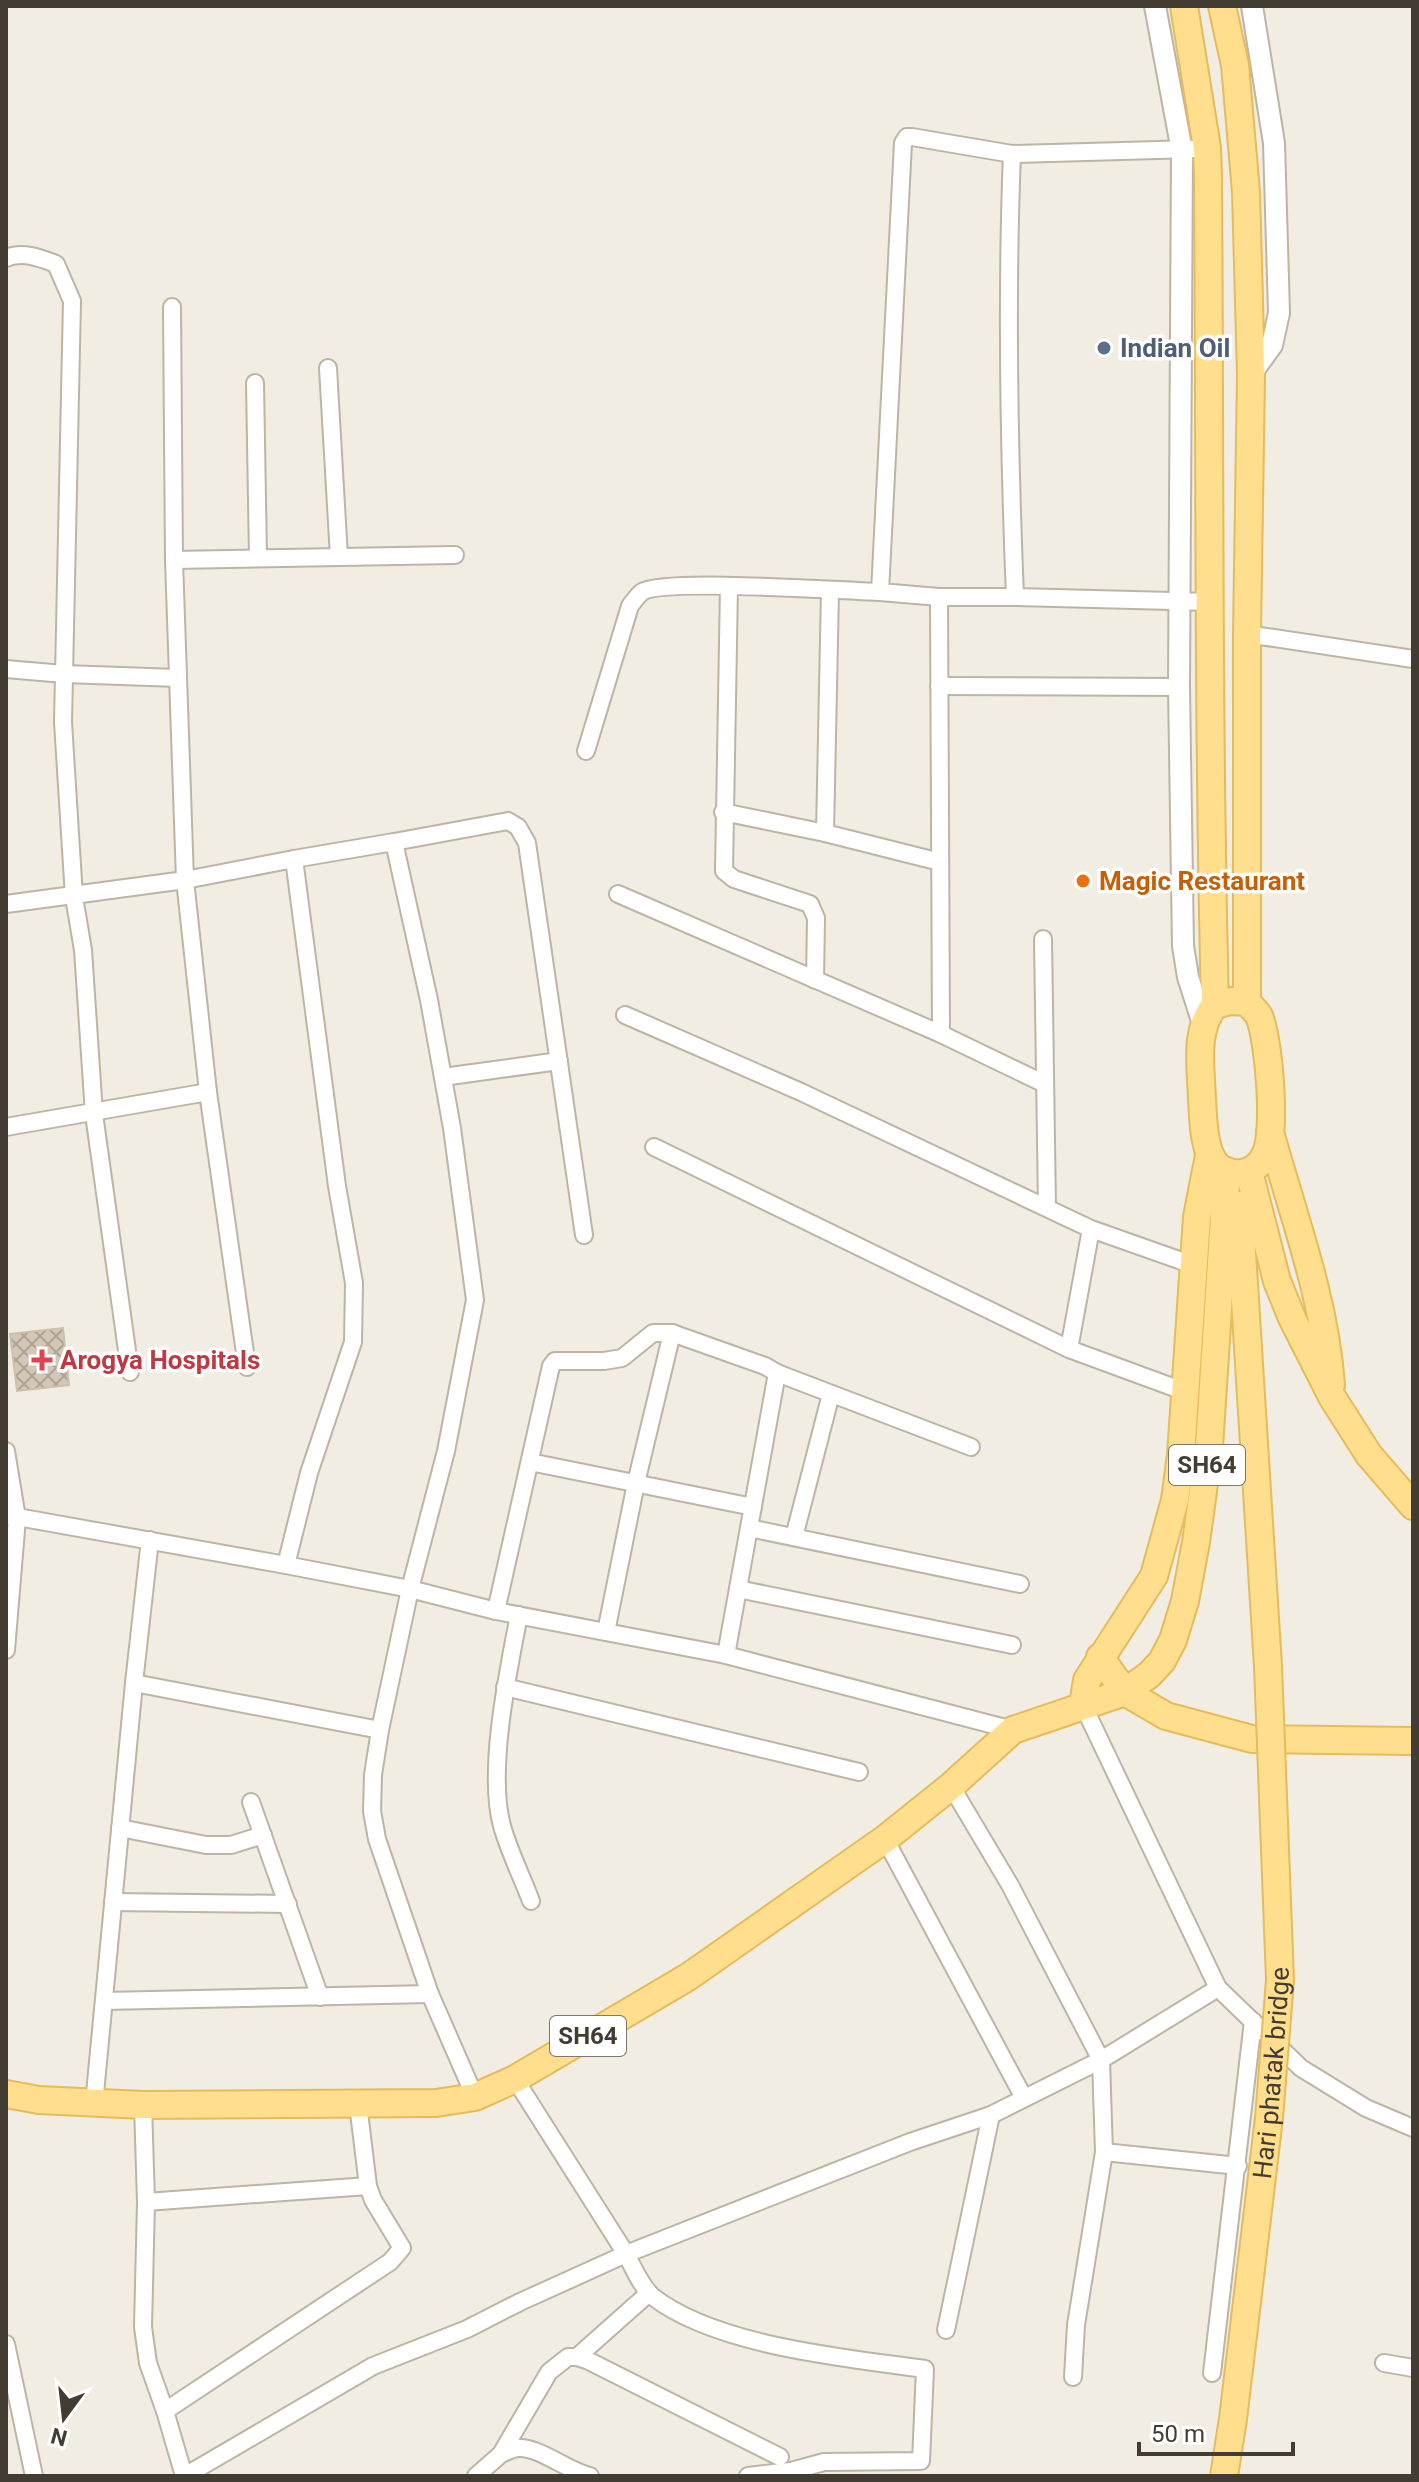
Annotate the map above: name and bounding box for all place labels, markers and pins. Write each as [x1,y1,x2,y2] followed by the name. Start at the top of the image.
[1120,333,1230,363] place label: Indian Oil
[1095,339,1113,357] marker: Indian Oil
[1099,866,1305,896] place label: Magic Restaurant
[1074,872,1092,890] marker: Magic Restaurant
[60,1345,260,1375] place label: Arogya Hospitals
[31,1349,53,1371] marker: Arogya Hospitals

